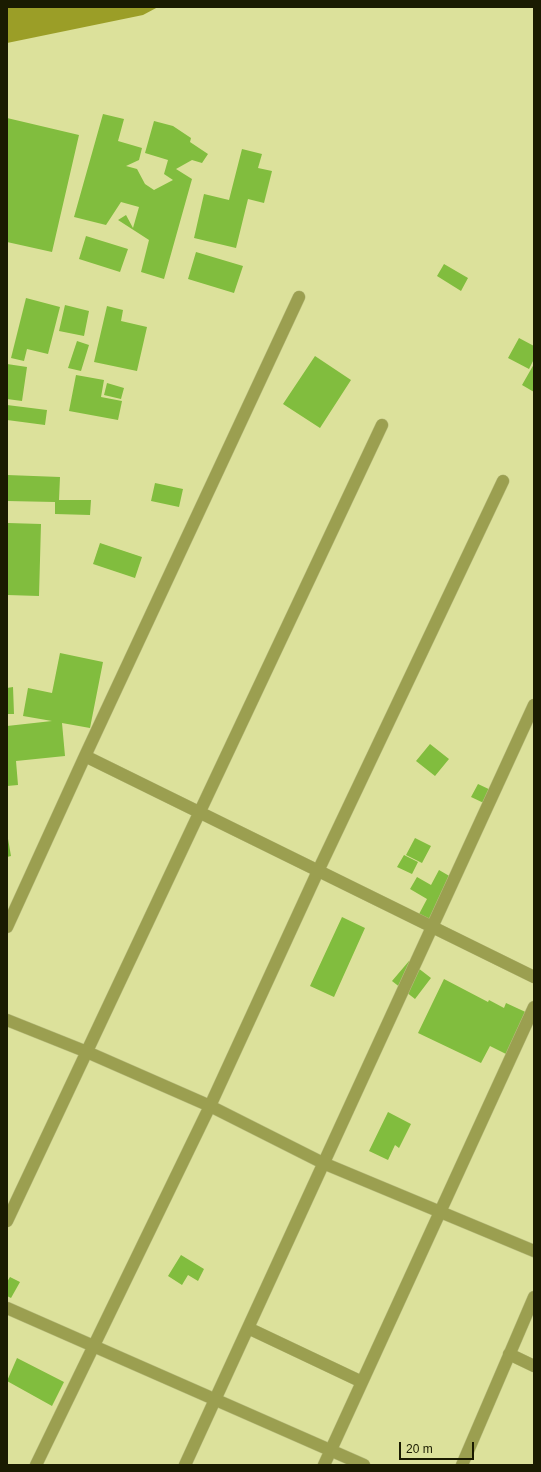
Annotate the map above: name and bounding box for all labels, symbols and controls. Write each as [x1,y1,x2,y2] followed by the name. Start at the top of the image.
[401,1434,476,1460] scale bar
[406,1442,433,1456] text: 20 m

